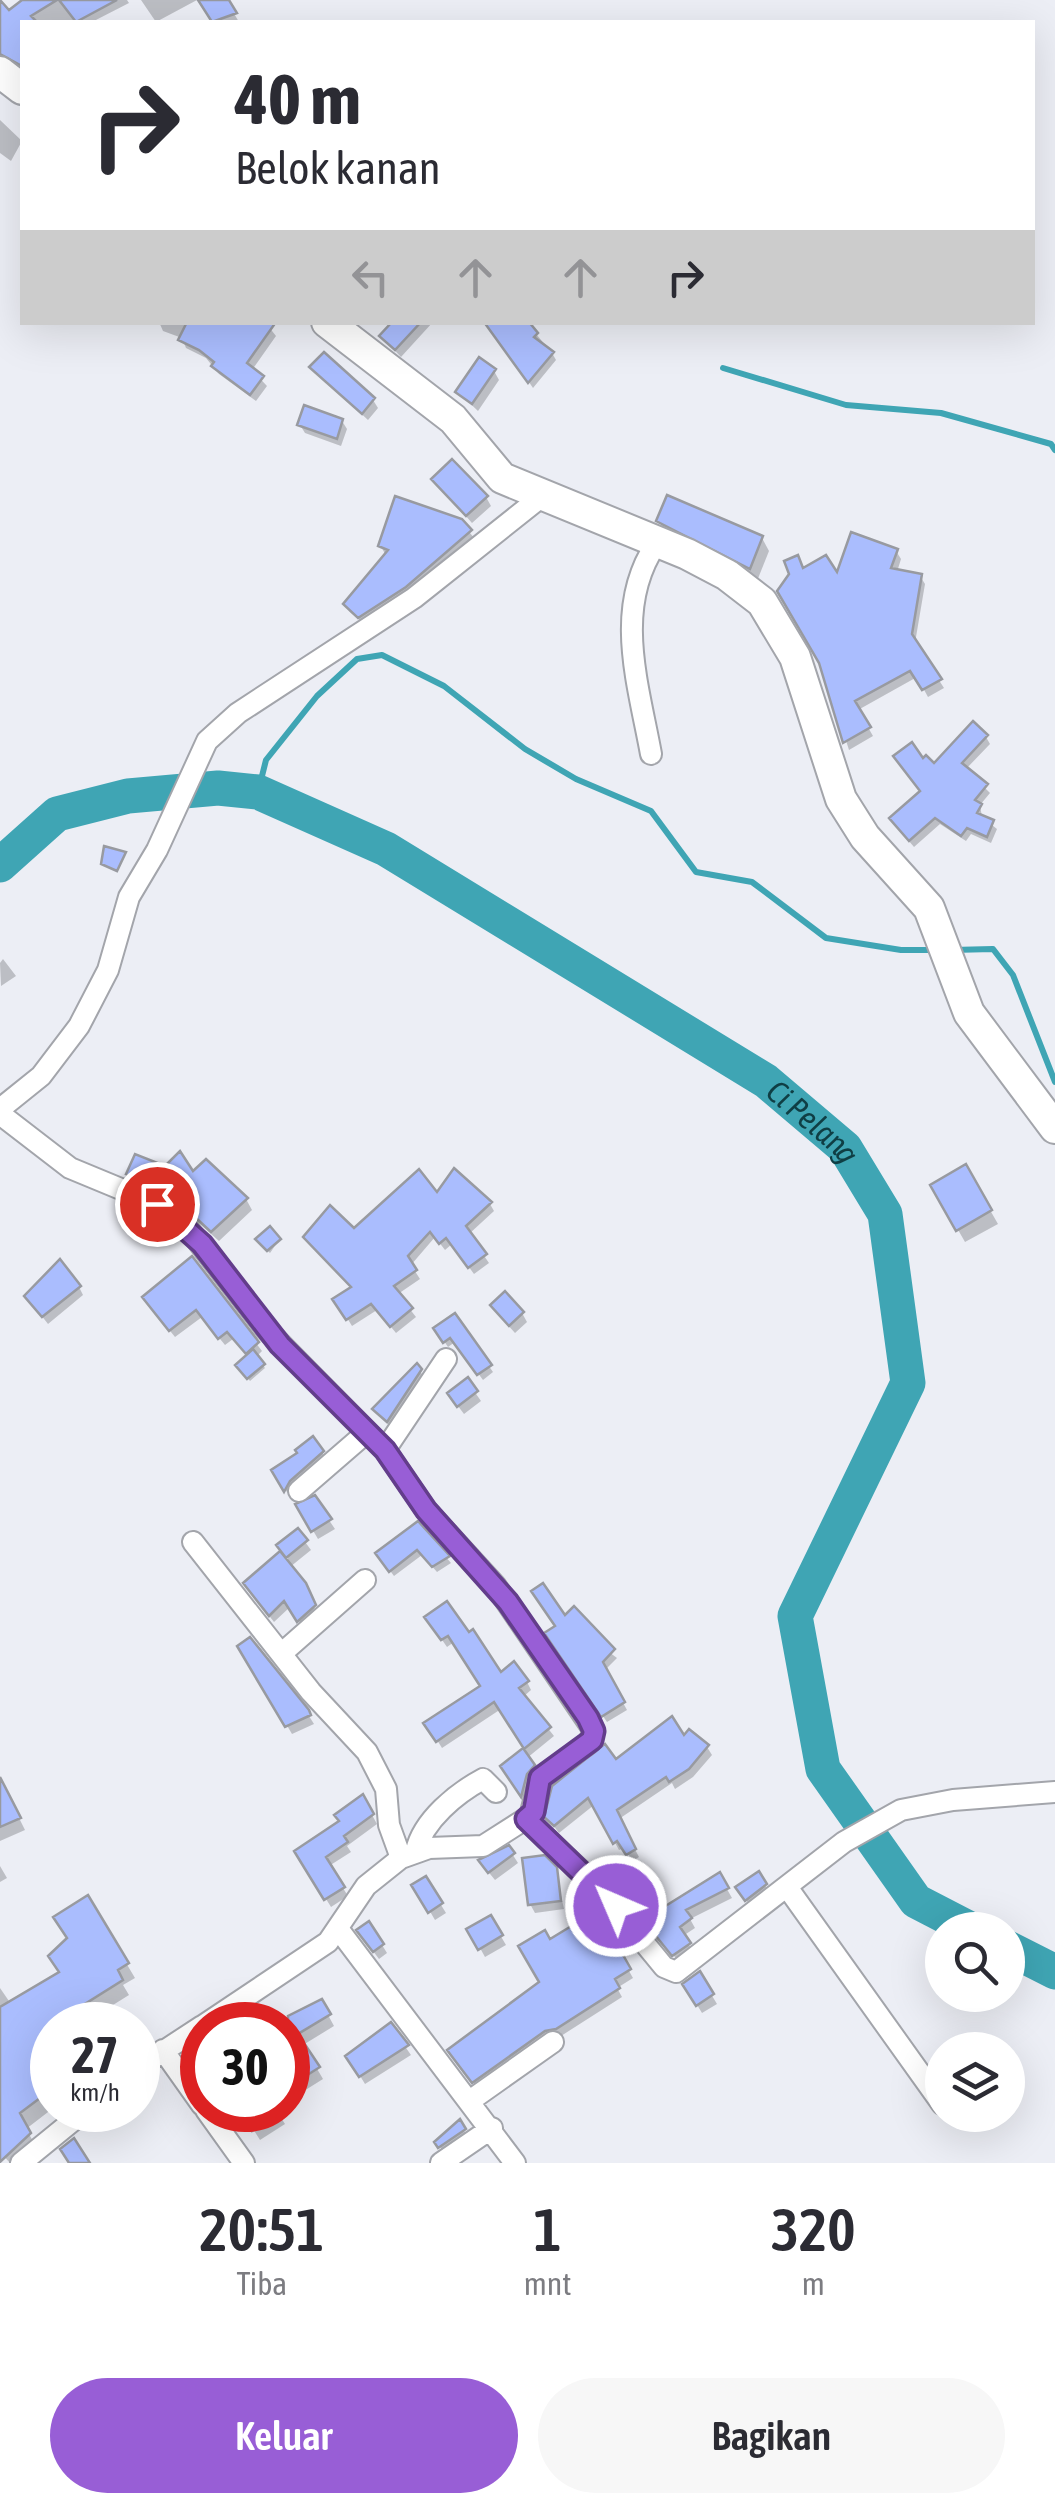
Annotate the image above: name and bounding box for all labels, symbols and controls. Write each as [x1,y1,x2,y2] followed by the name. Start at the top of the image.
[235,59,361,139] text: 40 m
[70,60,200,190] icon: right
[235,142,441,194] text: Belok kanan
[343,250,398,305] icon: left
[448,250,503,305] icon: ahead
[553,250,608,305] icon: ahead
[658,250,713,305] icon: right
[760,1072,868,1169] water label: Ci Pelang
[115,1162,200,1247] pin
[130,1177,185,1232] icon: arrive
[564,1854,668,1958] position arrow
[925,1912,1025,2132] map controls
[925,1912,1025,2012] button: search
[180,2002,310,2132] speed limit sign: 30
[71,2026,118,2084] text: 27
[925,2032,1025,2132] button: layers
[70,2078,120,2106] text: km/h
[199,2195,324,2264] text: 20:51
[533,2195,562,2264] text: 1
[771,2195,855,2264] text: 320
[236,2265,287,2302] text: Tiba
[524,2265,571,2302] text: mnt
[802,2265,825,2302] text: m
[50,2378,518,2493] button: Keluar
[538,2378,1005,2493] button: Bagikan

